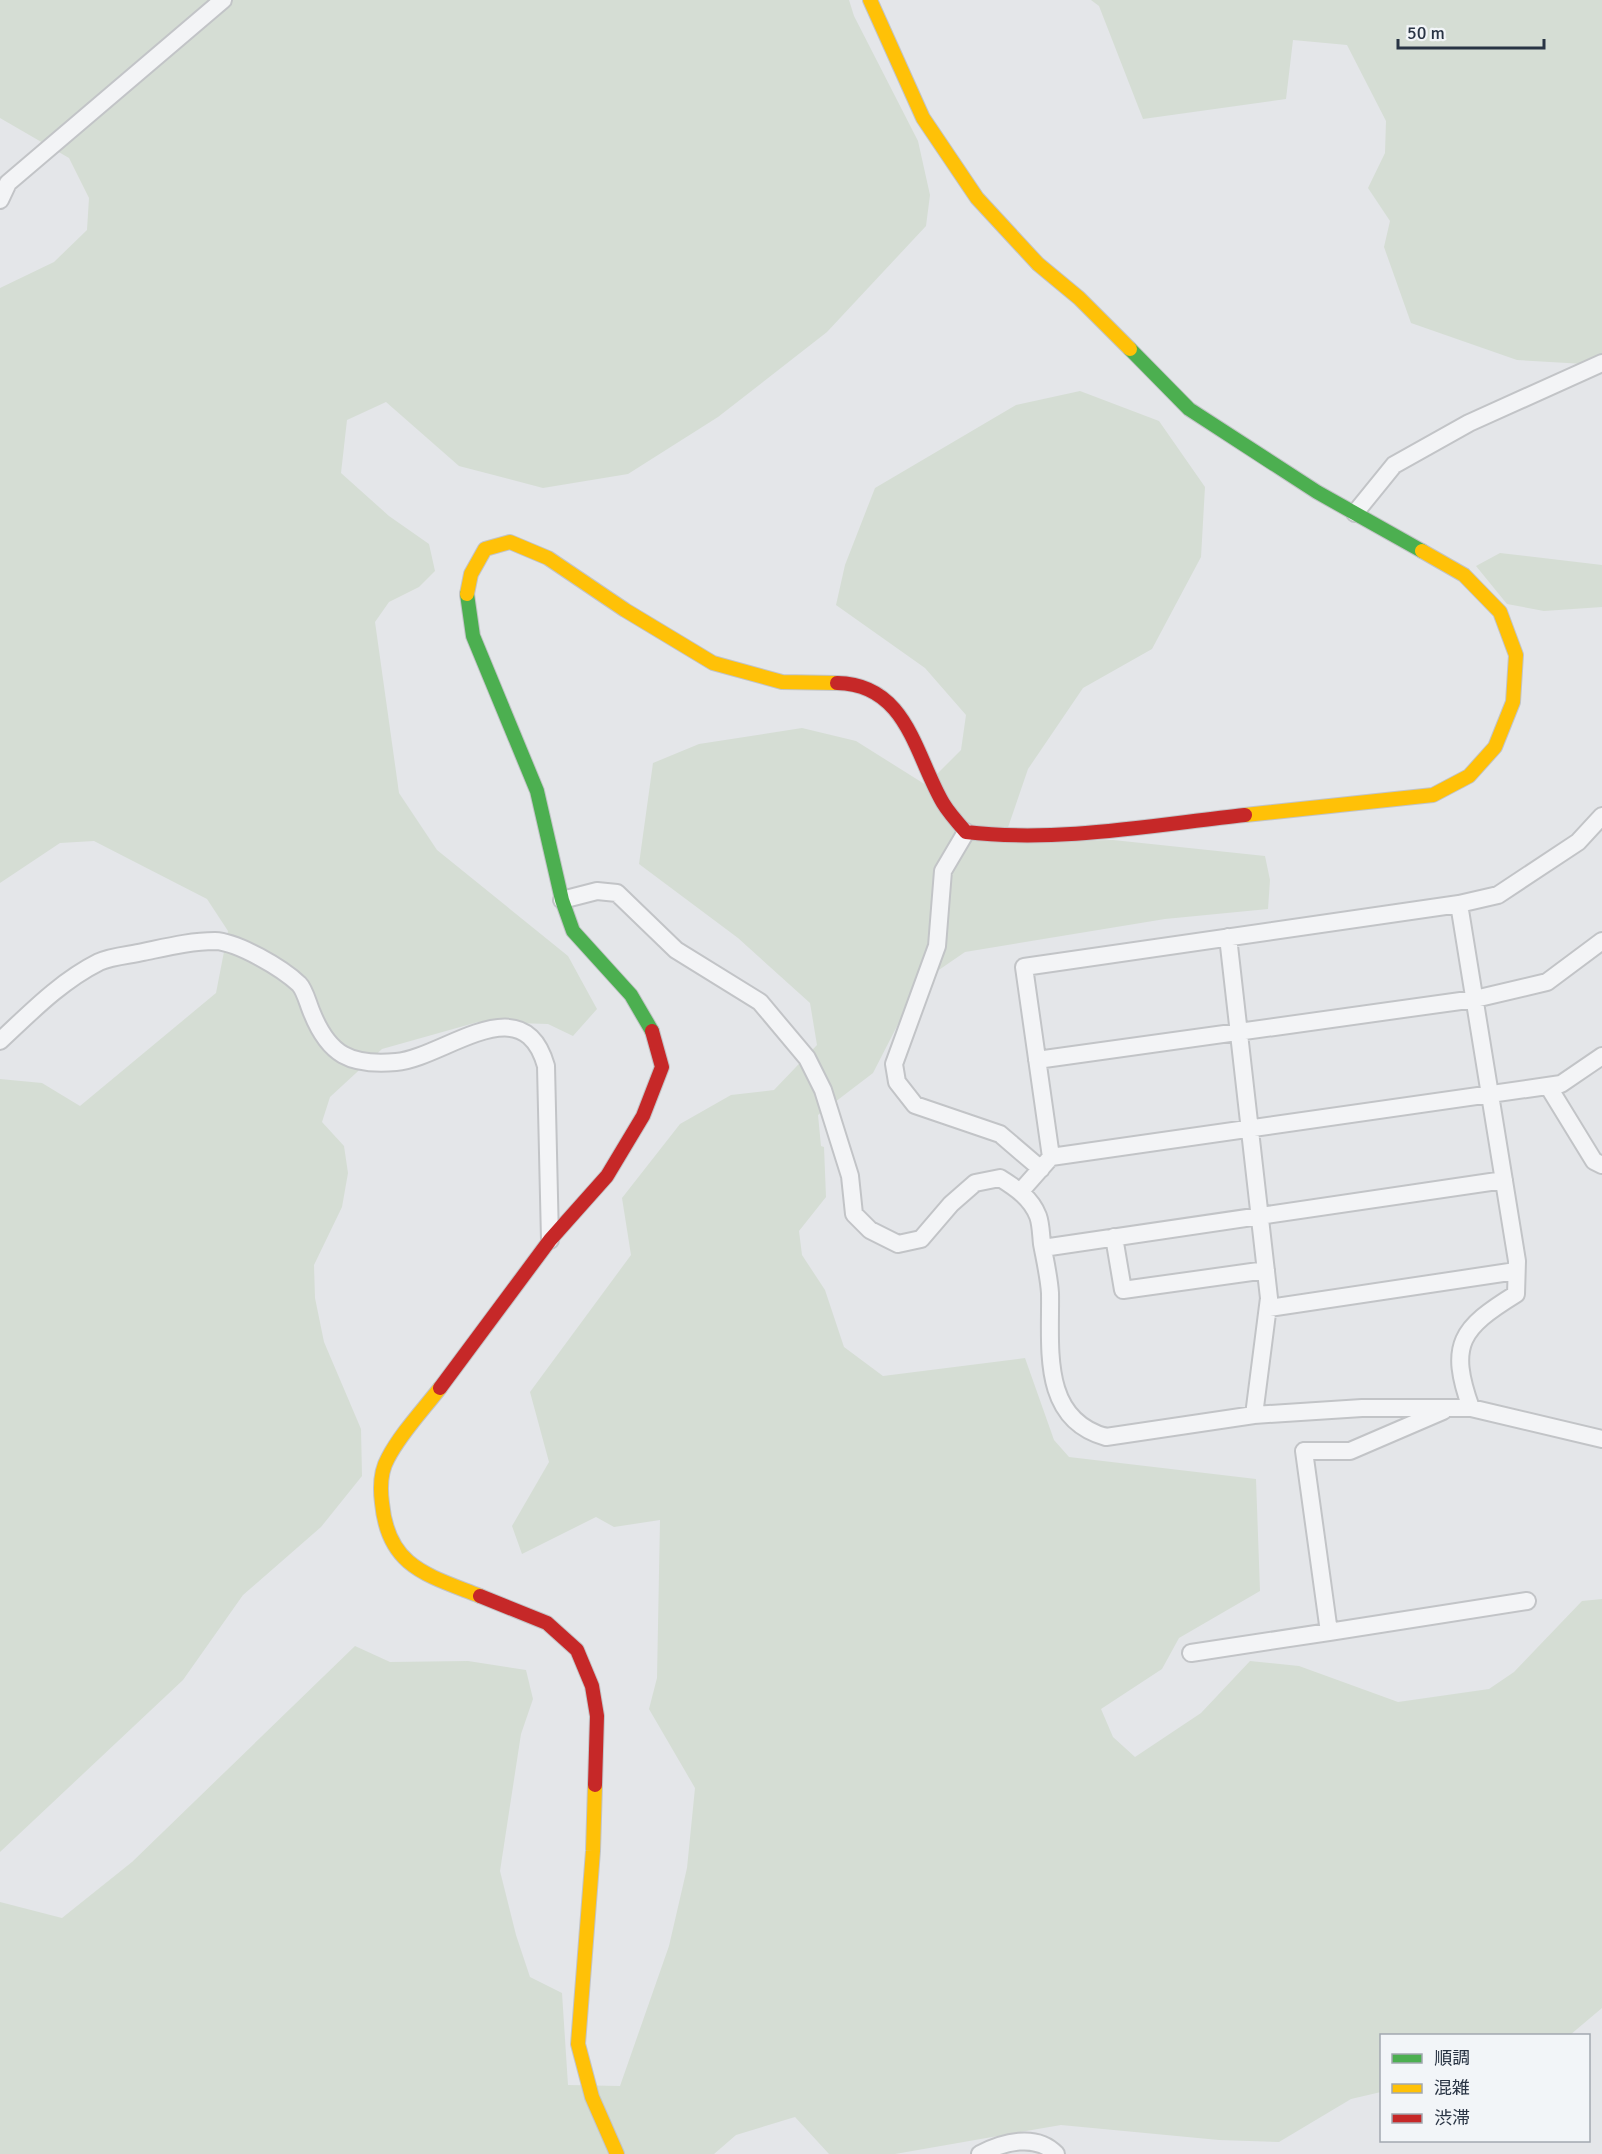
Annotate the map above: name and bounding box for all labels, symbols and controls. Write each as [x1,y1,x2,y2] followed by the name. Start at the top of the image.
[1398,12,1544,50] scale bar
[1407,22,1445,44] text: 50 m
[1380,2034,1590,2142] legend
[1434,2047,1470,2069] text: 順調
[1434,2077,1470,2099] text: 混雑
[1434,2107,1470,2129] text: 渋滞

